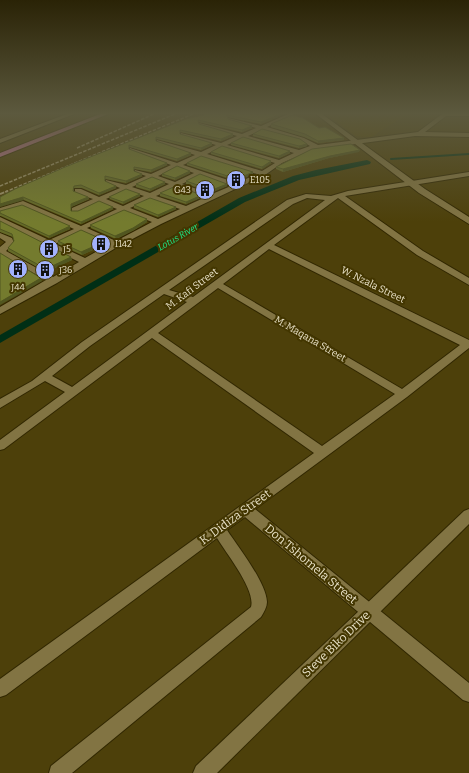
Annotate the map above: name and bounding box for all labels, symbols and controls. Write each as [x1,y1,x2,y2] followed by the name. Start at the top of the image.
[225,169,247,191] building icon: E105
[250,175,270,185] place label: E105
[194,179,216,201] building icon: G43
[174,185,191,195] place label: G43
[156,221,200,253] water label: Lotus River
[90,233,112,255] building icon: I142
[38,238,60,260] building icon: J5
[115,239,132,249] place label: I142
[62,244,71,254] place label: J5
[7,258,29,280] building icon: J44
[34,259,56,281] building icon: J36
[339,264,407,306] street label: W. Nzala Street
[58,265,72,275] place label: J36
[164,265,221,312] street label: M. Kafi Street
[10,282,26,292] place label: J44
[272,314,348,365] street label: M. Maqana Street
[197,486,274,548] street label: K. Didiza Street
[262,521,361,607] street label: Don Tshomela Street
[299,608,373,680] street label: Steve Biko Drive

